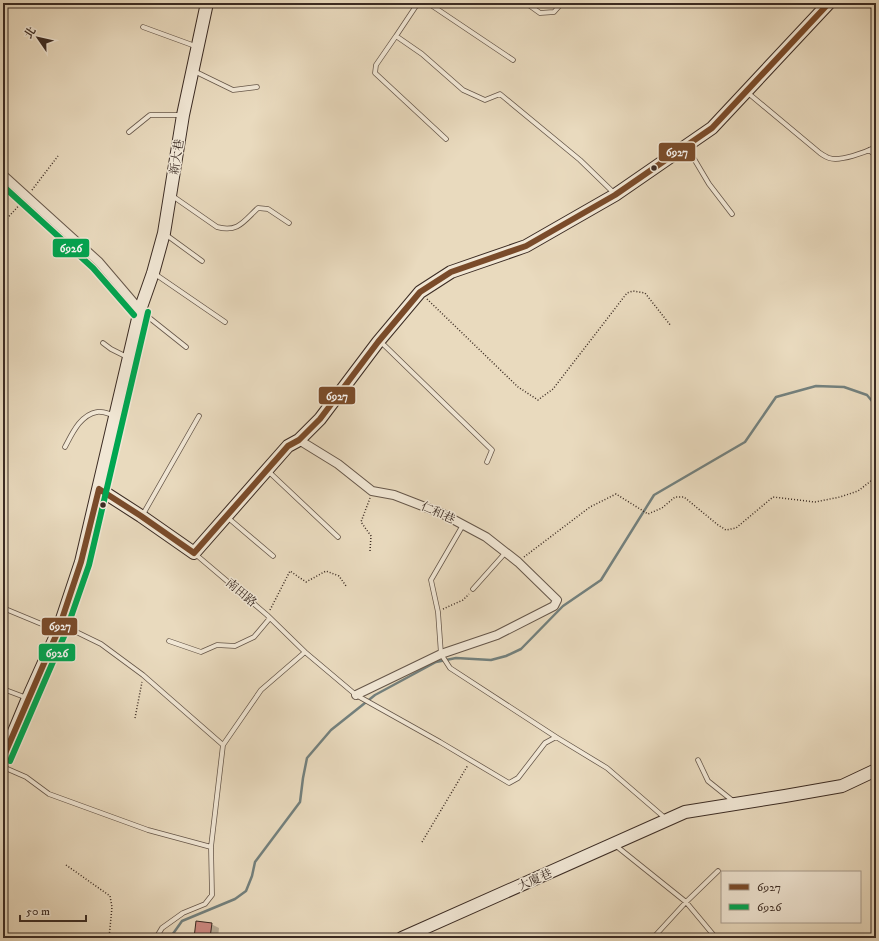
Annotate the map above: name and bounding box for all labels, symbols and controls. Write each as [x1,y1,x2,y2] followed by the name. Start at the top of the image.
[18,18,58,58] north arrow
[22,24,39,41] text: 北
[167,138,187,176] street label: 新大巷
[658,142,696,162] line badge: 6927
[666,146,688,160] text: 6927
[649,163,659,173] unlabelled marker
[52,238,90,258] line badge: 6926
[60,242,83,256] text: 6926
[318,386,356,405] line badge: 6927
[326,390,348,404] text: 6927
[418,499,458,527] street label: 仁和巷
[98,500,108,510] unlabelled marker
[222,576,260,610] street label: 南田路
[41,617,78,636] line badge: 6927
[49,620,71,634] text: 6927
[38,643,76,662] line badge: 6926
[46,647,69,661] text: 6926
[515,866,555,894] street label: 大廈巷
[721,871,861,923] legend
[757,880,781,895] text: 6927
[20,897,86,923] scale bar
[757,900,782,915] text: 6926
[26,904,50,919] text: 50 m

